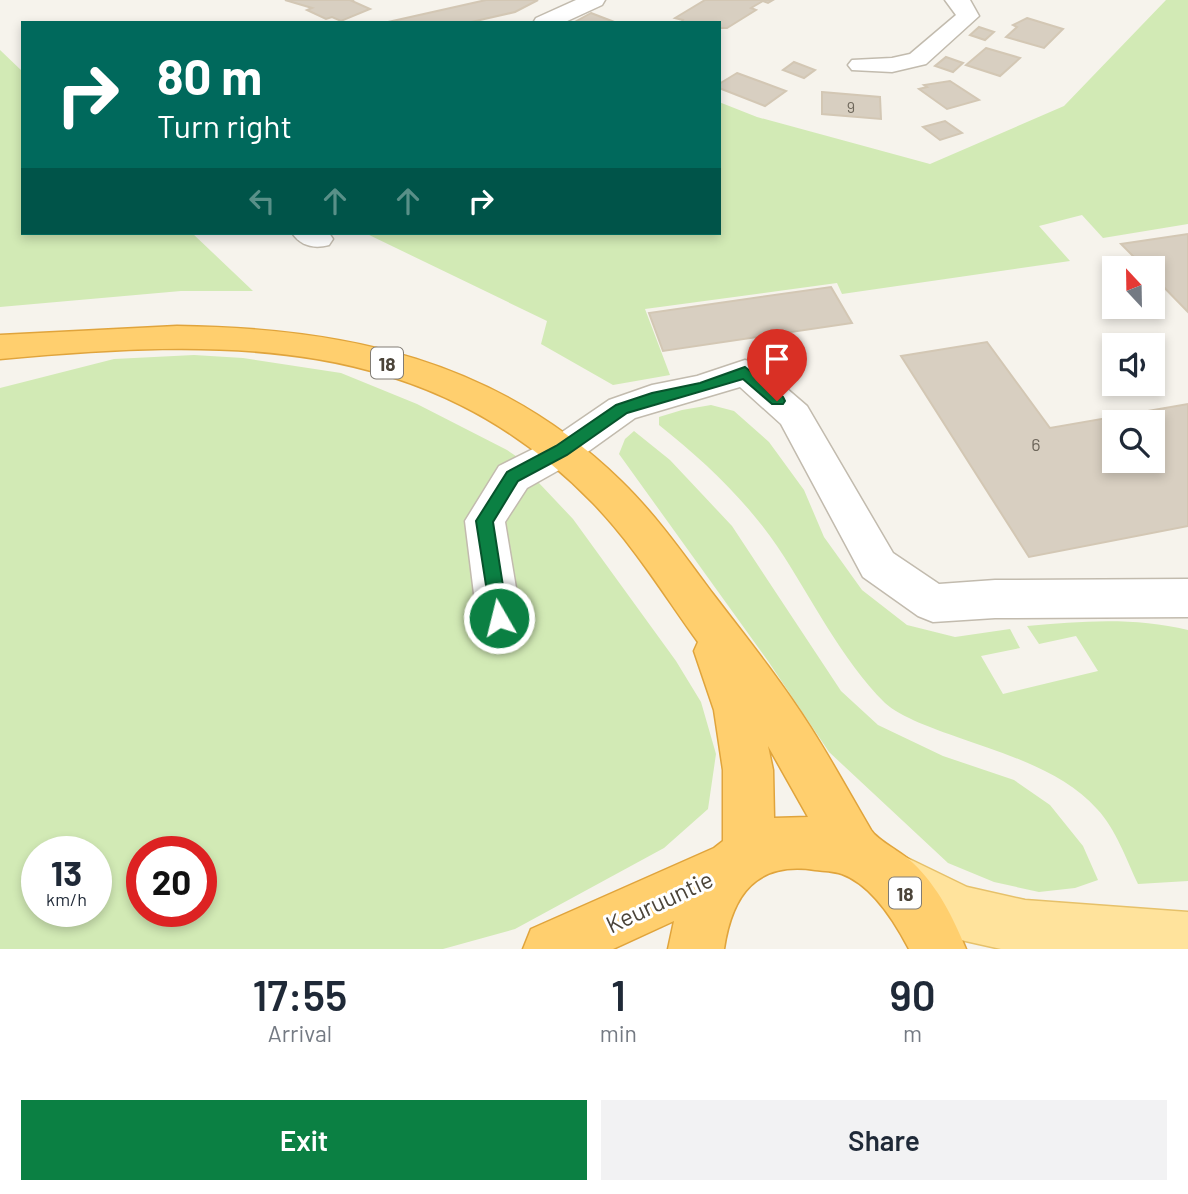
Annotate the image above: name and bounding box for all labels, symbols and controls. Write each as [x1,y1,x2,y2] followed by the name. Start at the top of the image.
[157,46,262,105] text: 80 m
[42,49,133,140] icon: right
[847,97,855,116] house number: 9
[157,106,292,144] text: Turn right
[243,182,281,220] icon: left
[316,182,354,220] icon: ahead
[389,182,427,220] icon: ahead
[462,182,500,220] icon: right
[1102,256,1166,318] north arrow
[1102,256,1165,473] map controls
[747,329,807,401] pin
[1102,333,1165,396] button: sound
[758,340,796,378] icon: arrive
[371,348,403,378] road number: 18
[1102,410,1165,473] button: search
[1031,433,1041,455] house number: 6
[462,581,536,655] position arrow
[126,836,217,927] speed limit sign: 20
[51,851,82,893] text: 13
[601,864,717,938] street label: Keuruuntie
[889,878,921,908] road number: 18
[46,888,87,910] text: km/h
[252,969,347,1019] text: 17:55
[611,969,626,1019] text: 1
[890,969,936,1019] text: 90
[268,1019,332,1047] text: Arrival
[600,1019,637,1047] text: min
[903,1019,922,1047] text: m
[21,1100,587,1180] button: Exit
[601,1100,1167,1180] button: Share

